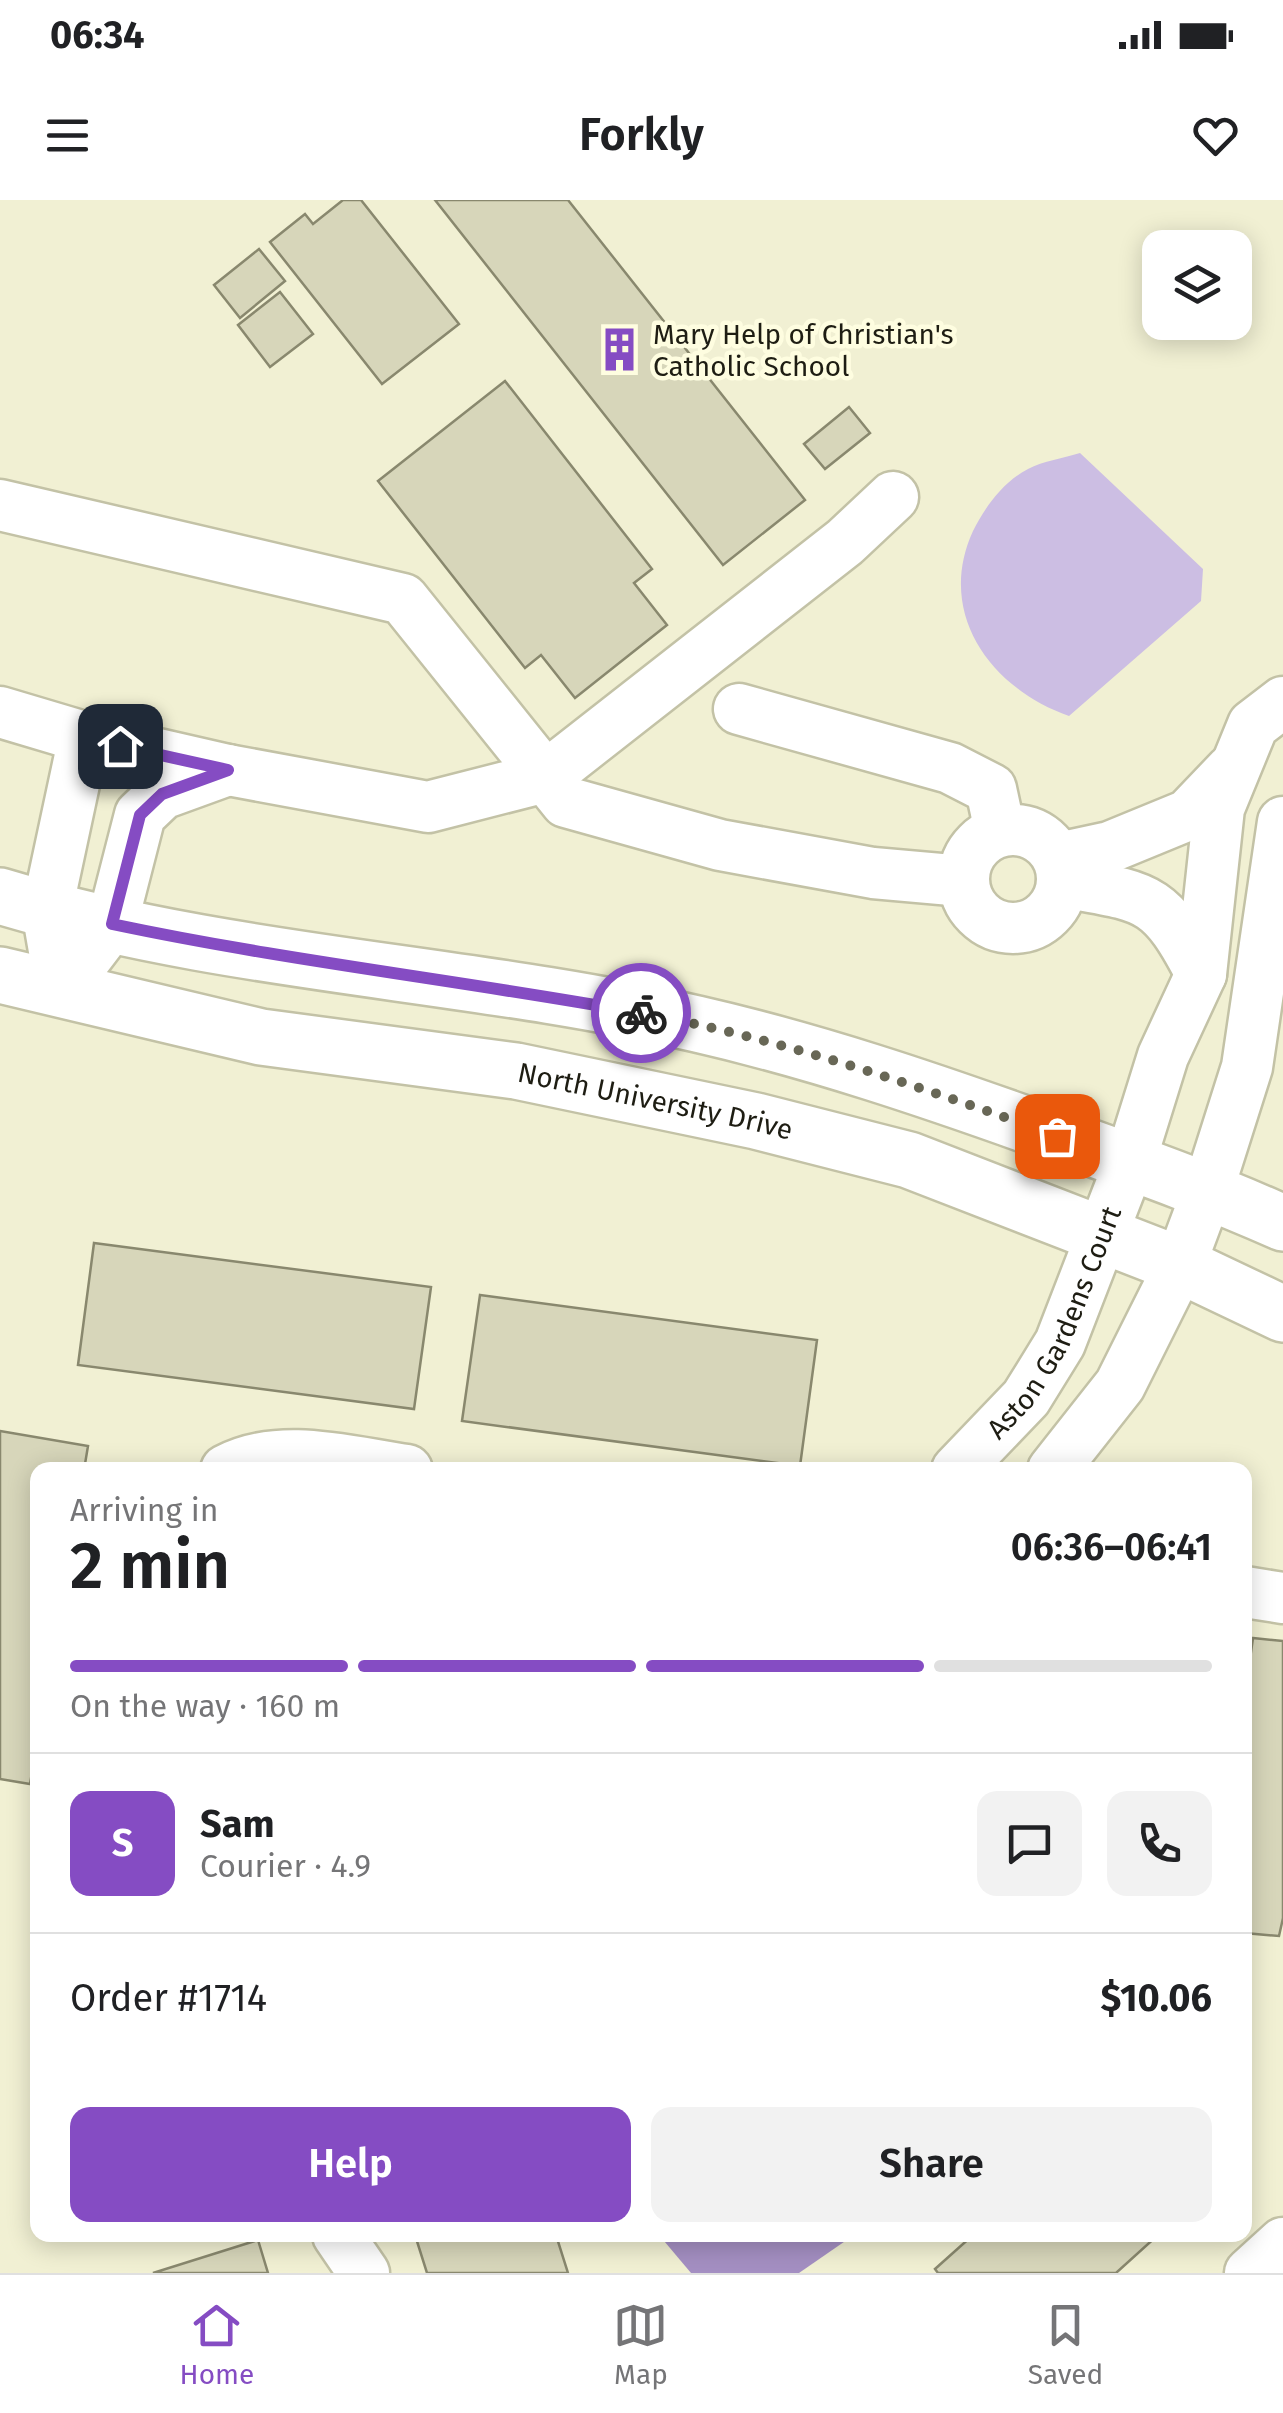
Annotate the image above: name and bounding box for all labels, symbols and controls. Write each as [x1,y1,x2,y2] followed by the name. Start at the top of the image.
[50,12,145,58] text: 06:34
[40,108,95,163] icon: menu
[579,108,704,162] text: Forkly
[1188,108,1243,163] icon: heart
[1142,230,1252,340] map controls
[1142,230,1252,340] button: layers
[653,318,954,383] place label: Mary Help of Christian's Catholic School
[596,326,644,374] building icon: Mary Help of Christian's Catholic School
[78,704,163,789] pin
[93,719,148,774] icon: home
[591,963,691,1063] courier
[614,986,669,1041] icon: bike
[515,1056,796,1147] street label: North University Drive
[1015,1094,1100,1179] pin
[1030,1109,1085,1164] icon: bag
[980,1201,1129,1445] street label: Aston Gardens Court
[70,1491,218,1529] text: Arriving in
[1011,1524,1212,1570] text: 06:36–06:41
[70,1527,230,1605] text: 2 min
[70,1687,340,1725] text: On the way · 160 m
[977,1791,1082,1896] button: chat
[1107,1791,1212,1896] button: phone
[200,1801,275,1847] text: Sam
[112,1820,133,1866] text: S
[200,1847,371,1885] text: Courier · 4.9
[70,1975,267,2021] text: Order #1714
[1100,1975,1212,2021] text: $10.06
[70,2107,631,2222] button: Help
[651,2107,1212,2222] button: Share
[180,2298,254,2391] tab: Home
[613,2298,668,2391] tab: Map
[1028,2298,1103,2391] tab: Saved

